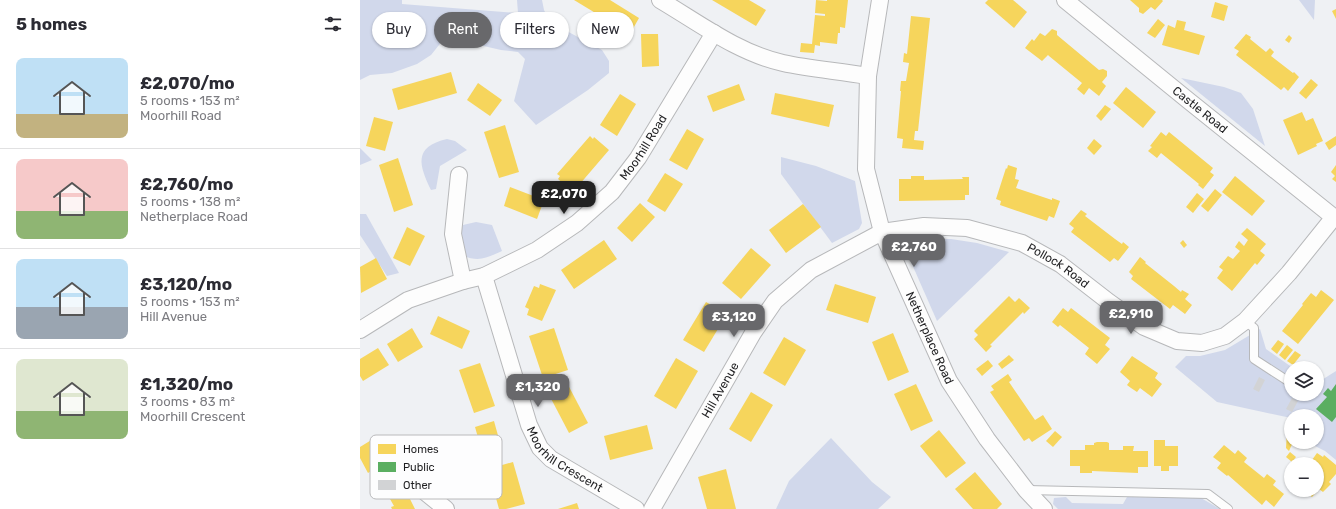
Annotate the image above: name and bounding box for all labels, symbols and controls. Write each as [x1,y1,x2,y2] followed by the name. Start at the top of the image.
[372,12,426,48] chip: Buy
[434,12,492,48] chip: Rent
[500,12,569,48] chip: Filters
[577,12,634,48] chip: New
[322,13,344,35] icon: filters
[16,14,87,34] text: 5 homes
[140,73,235,93] text: £2,070/mo
[48,74,96,122] icon: home
[1170,83,1230,136] street label: Castle Road
[140,93,240,108] text: 5 rooms · 153 m²
[140,108,222,123] text: Moorhill Road
[617,112,670,183] street label: Moorhill Road
[140,174,233,194] text: £2,760/mo
[48,175,96,223] icon: home
[531,181,597,215] pin: £2,070
[541,186,587,201] text: £2,070
[140,194,240,209] text: 5 rooms · 138 m²
[140,209,248,224] text: Netherplace Road
[881,234,947,268] pin: £2,760
[891,239,937,254] text: £2,760
[1025,240,1092,291] street label: Pollock Road
[140,274,232,294] text: £3,120/mo
[48,275,96,323] icon: home
[903,289,956,386] street label: Netherplace Road
[140,294,240,309] text: 5 rooms · 153 m²
[1098,301,1164,335] pin: £2,910
[701,304,767,338] pin: £3,120
[1109,306,1153,321] text: £2,910
[140,309,207,324] text: Hill Avenue
[712,309,756,324] text: £3,120
[699,360,742,421] street label: Hill Avenue
[1284,361,1324,497] map controls
[1284,361,1324,401] button: layers
[140,374,233,394] text: £1,320/mo
[505,374,571,408] pin: £1,320
[48,375,96,423] icon: home
[515,379,561,394] text: £1,320
[140,394,235,409] text: 3 rooms · 83 m²
[140,409,245,424] text: Moorhill Crescent
[1284,409,1324,449] button: +
[524,424,606,495] street label: Moorhill Crescent
[370,435,502,499] legend
[403,443,439,456] text: Homes
[1284,457,1324,497] button: −
[403,461,435,474] text: Public
[403,479,433,492] text: Other

